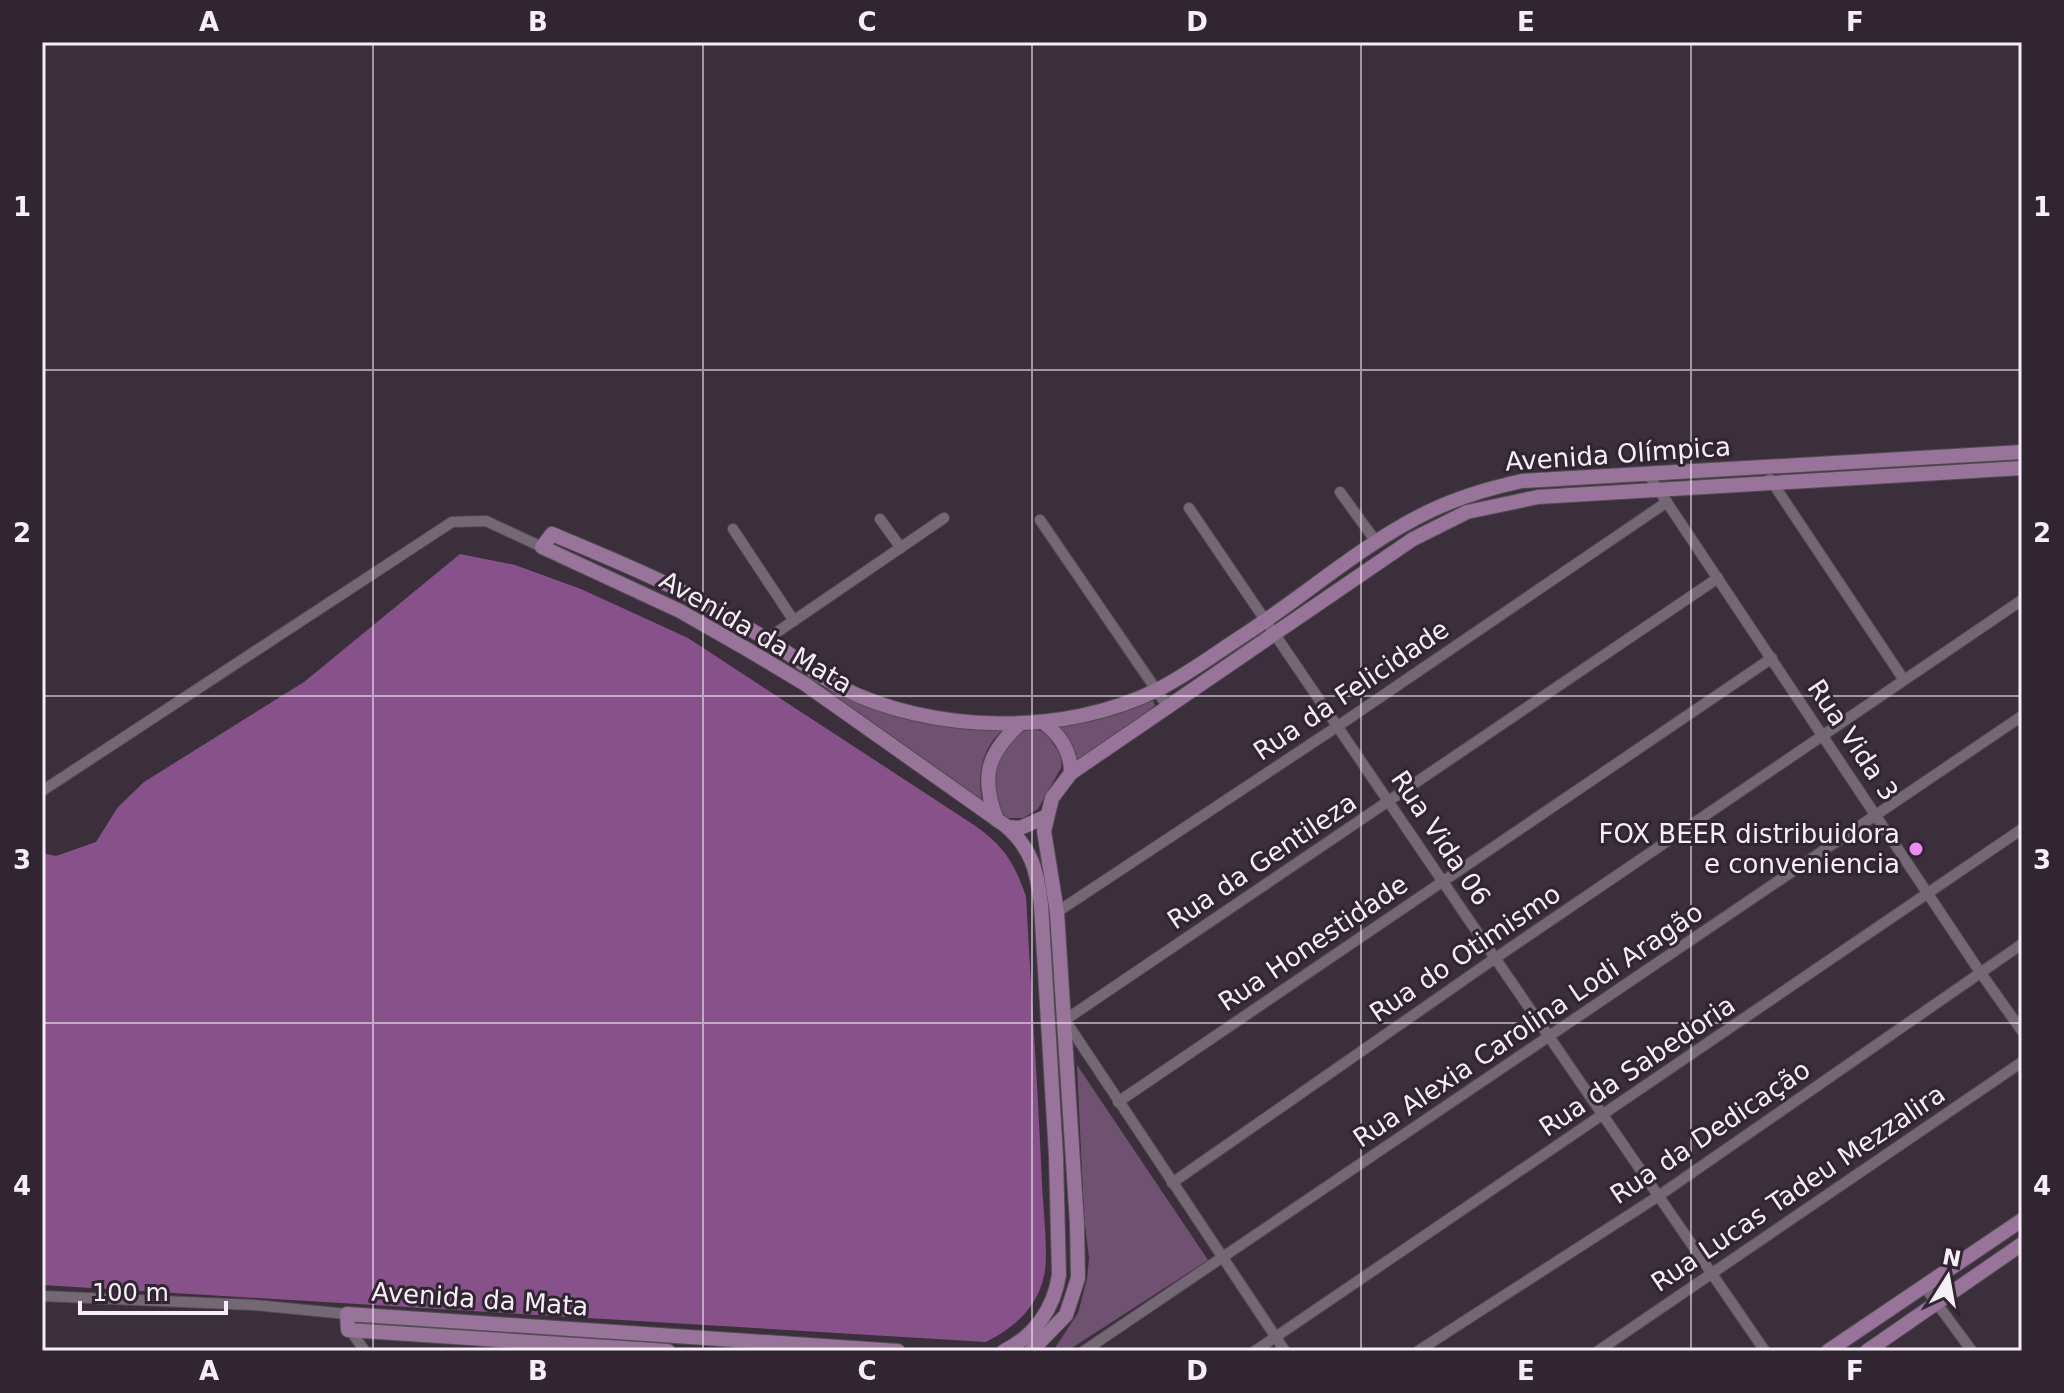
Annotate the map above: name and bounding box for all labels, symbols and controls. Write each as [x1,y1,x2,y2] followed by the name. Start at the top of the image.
[199,7,219,37] text: A
[528,7,548,37] text: B
[857,7,877,37] text: C
[1186,7,1208,37] text: D
[1517,7,1535,37] text: E
[1846,7,1864,37] text: F
[13,192,31,222] text: 1
[2033,192,2051,222] text: 1
[1504,431,1732,477] street label: Avenida Olímpica
[13,518,31,548] text: 2
[2033,518,2051,548] text: 2
[654,565,858,699] street label: Avenida da Mata
[1248,614,1454,766] street label: Rua da Felicidade
[1802,674,1904,806] street label: Rua Vida 3
[1385,765,1497,911] street label: Rua Vida 06
[1162,787,1362,935] street label: Rua da Gentileza
[1599,819,1900,879] place label: FOX BEER distribuidora e conveniencia
[1907,840,1925,858] marker: FOX BEER distribuidora e conveniencia
[13,845,31,875] text: 3
[2033,845,2051,875] text: 3
[1213,869,1413,1017] street label: Rua Honestidade
[1364,878,1566,1028] street label: Rua do Otimismo
[1348,897,1708,1153] street label: Rua Alexia Carolina Lodi Aragão
[1533,989,1741,1143] street label: Rua da Sabedoria
[1604,1054,1816,1210] street label: Rua da Dedicação
[1646,1078,1950,1298] street label: Rua Lucas Tadeu Mezzalira
[13,1171,31,1201] text: 4
[2033,1171,2051,1201] text: 4
[1908,1237,1988,1317] north arrow
[1940,1244,1963,1272] text: N
[80,1265,226,1315] scale bar
[371,1276,589,1322] street label: Avenida da Mata
[92,1279,169,1307] text: 100 m
[199,1356,219,1386] text: A
[528,1356,548,1386] text: B
[857,1356,877,1386] text: C
[1186,1356,1208,1386] text: D
[1517,1356,1535,1386] text: E
[1846,1356,1864,1386] text: F

